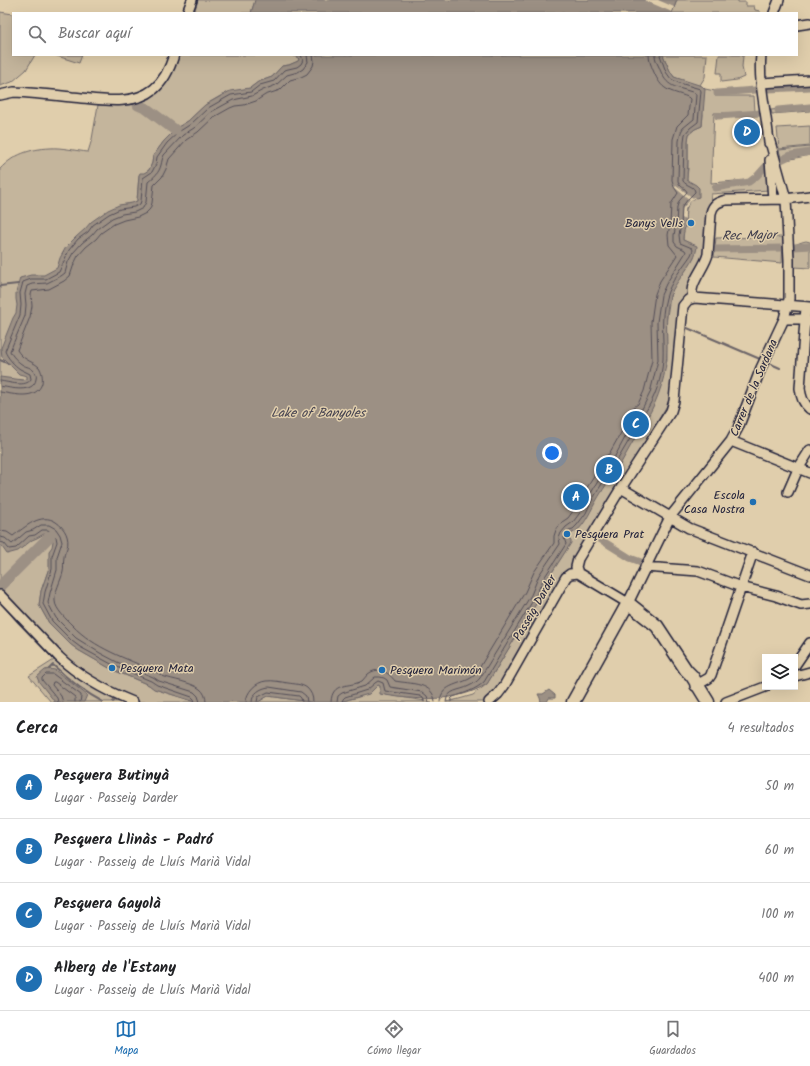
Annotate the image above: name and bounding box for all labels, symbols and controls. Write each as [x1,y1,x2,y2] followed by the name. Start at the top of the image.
[12,12,798,56] search box
[58,22,131,46] text: Buscar aquí
[26,23,48,45] icon: search
[734,117,760,147] pin: D
[625,214,683,233] place label: Banys Vells
[686,218,696,228] marker: Banys Vells
[722,225,779,247] water label: Rec Major
[725,336,783,440] street label: Carrer de la Sardana
[271,403,367,424] water label: Lake of Banyoles
[623,409,649,439] pin: C
[542,443,562,463] your location
[596,455,622,485] pin: B
[563,482,589,512] pin: A
[684,486,745,519] place label: Escola Casa Nostra
[748,497,758,507] marker: Escola Casa Nostra
[575,525,644,544] place label: Pesquera Prat
[562,529,572,539] marker: Pesquera Prat
[508,570,562,645] street label: Passeig Darder
[762,654,798,690] map controls
[762,654,798,690] button: layers
[120,659,194,678] place label: Pesquera Mata
[390,661,482,680] place label: Pesquera Marimón
[107,663,117,673] marker: Pesquera Mata
[377,665,387,675] marker: Pesquera Marimón
[16,715,58,742] text: Cerca
[727,718,794,739] text: 4 resultados
[54,764,169,788] text: Pesquera Butinyà
[25,776,33,797] text: A
[765,776,794,797] text: 50 m
[54,788,177,809] text: Lugar · Passeig Darder
[54,828,213,852] text: Pesquera Llinàs - Padró
[25,840,33,861] text: B
[765,840,794,861] text: 60 m
[54,852,251,873] text: Lugar · Passeig de Lluís Marià Vidal
[54,892,161,916] text: Pesquera Gayolà
[25,904,33,925] text: C
[761,904,794,925] text: 100 m
[54,916,251,937] text: Lugar · Passeig de Lluís Marià Vidal
[54,956,176,980] text: Alberg de l'Estany
[25,968,33,989] text: D
[758,968,794,989] text: 400 m
[54,980,251,1001] text: Lugar · Passeig de Lluís Marià Vidal
[114,1018,138,1060] tab: Mapa
[367,1018,421,1060] tab: Cómo llegar
[649,1018,696,1060] tab: Guardados

